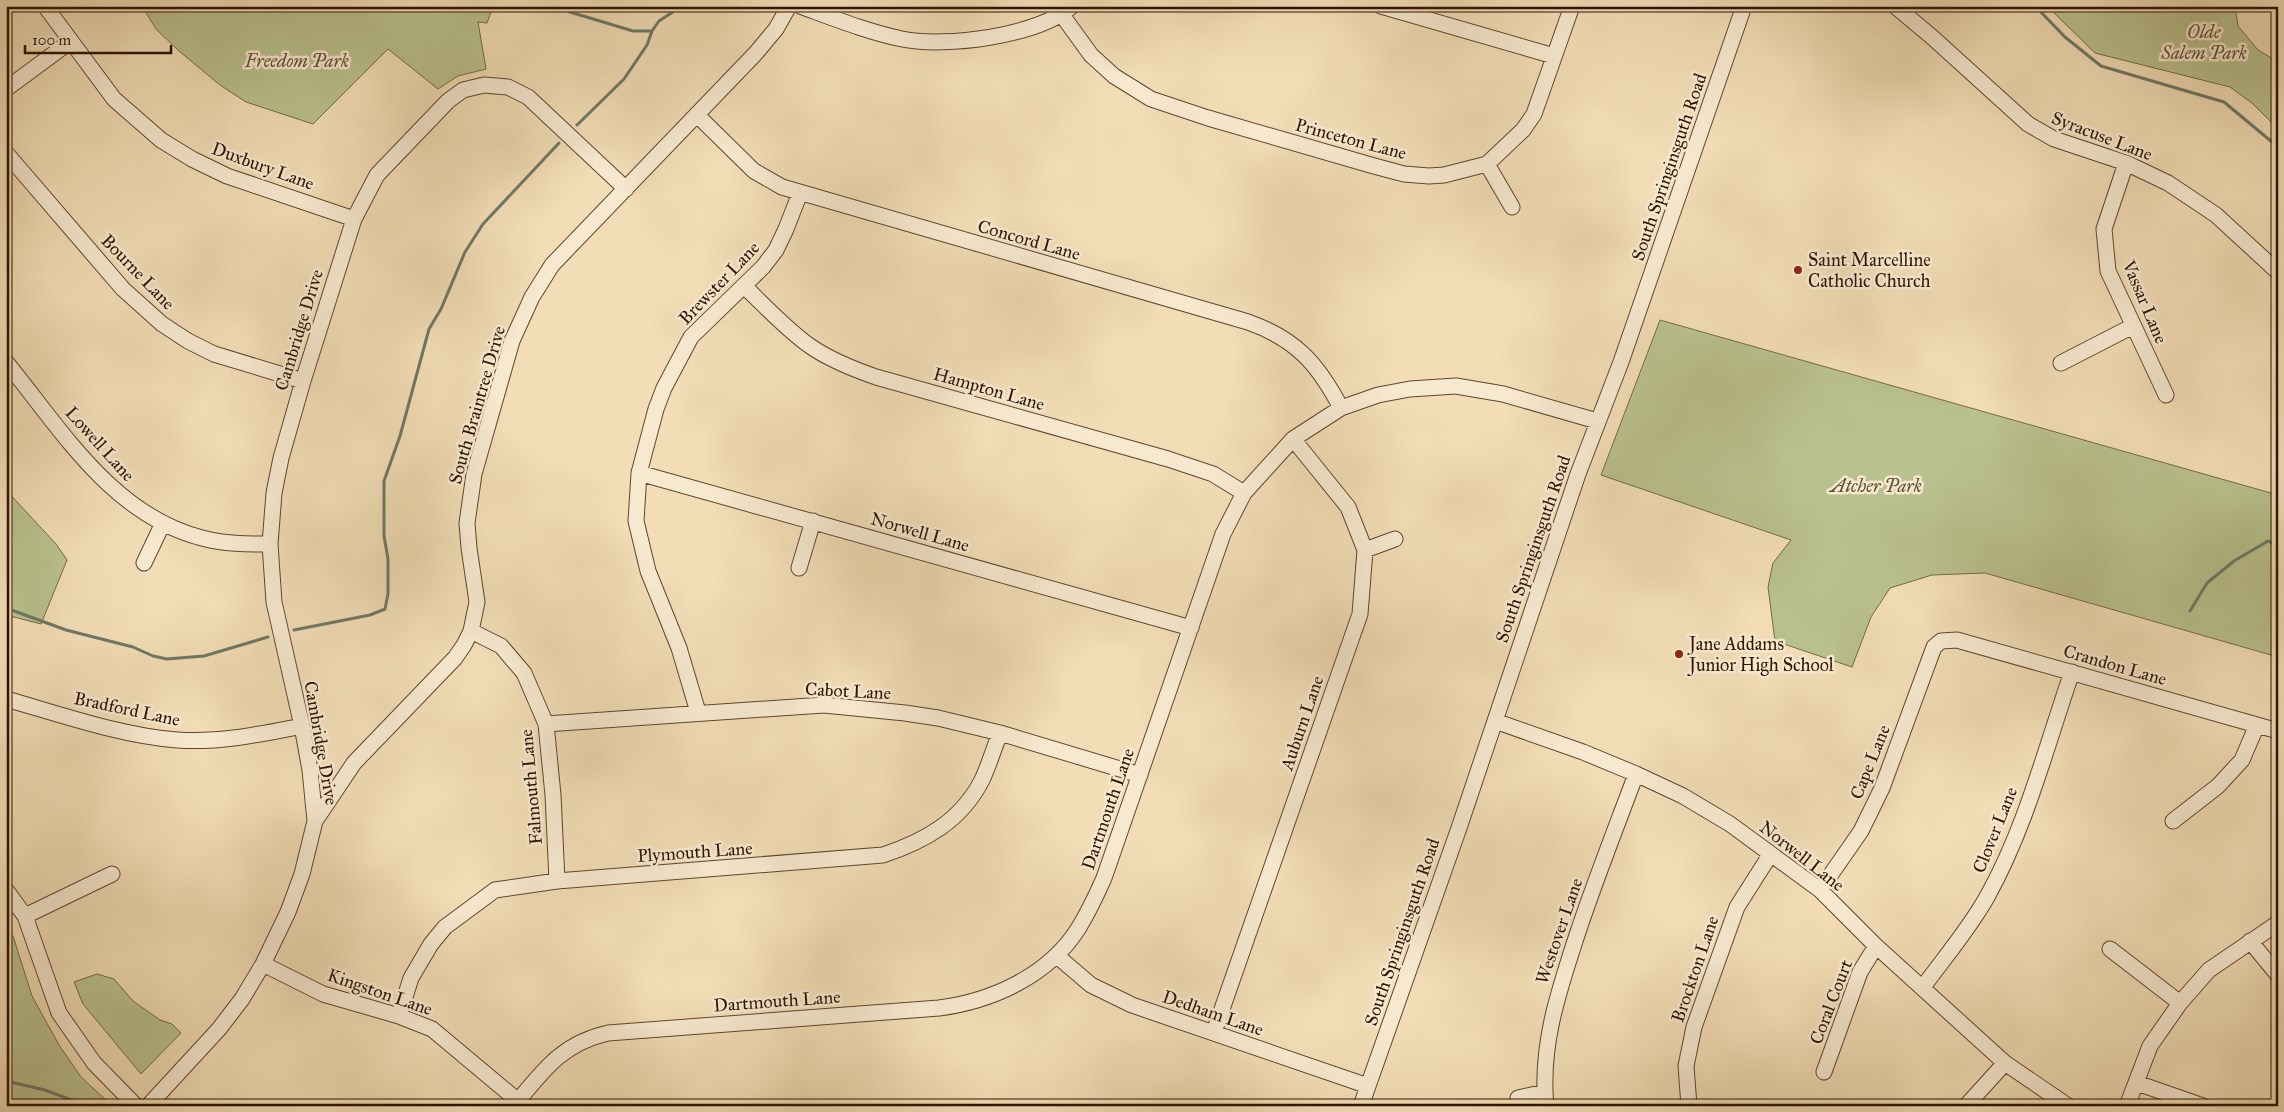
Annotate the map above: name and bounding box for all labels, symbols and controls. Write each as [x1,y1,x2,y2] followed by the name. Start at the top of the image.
[2160,21,2247,64] park label: Olde Salem Park
[25,22,171,54] scale bar
[32,31,72,49] text: 100 m
[244,50,349,72] park label: Freedom Park
[1627,70,1712,264] street label: South Springinsguth Road
[2048,107,2156,165] street label: Syracuse Lane
[1293,114,1409,164] street label: Princeton Lane
[209,137,317,195] street label: Duxbury Lane
[975,215,1083,265] street label: Concord Lane
[96,230,180,314] street label: Bourne Lane
[674,237,764,329] street label: Brewster Lane
[1808,249,1931,292] place label: Saint Marcelline Catholic Church
[2117,256,2172,347] street label: Vassar Lane
[1792,264,1804,276] marker: Saint Marcelline Catholic Church
[270,267,329,394] street label: Cambridge Drive
[444,323,510,487] street label: South Braintree Drive
[931,363,1047,415] street label: Hampton Lane
[61,402,139,486] street label: Lowell Lane
[1491,452,1576,646] street label: South Springinsguth Road
[1828,475,1922,497] park label: Atcher Park
[868,507,972,557] street label: Norwell Lane
[1687,633,1834,677] place label: Jane Addams Junior High School
[2061,640,2169,690] street label: Crandon Lane
[1673,648,1685,660] marker: Jane Addams Junior High School
[1275,673,1328,774] street label: Auburn Lane
[804,678,892,704] street label: Cabot Lane
[298,679,343,807] street label: Cambridge Drive
[72,687,182,731] street label: Bradford Lane
[1845,722,1895,802] street label: Cape Lane
[515,728,547,846] street label: Falmouth Lane
[1077,745,1139,873] street label: Dartmouth Lane
[1968,784,2022,876] street label: Clover Lane
[1755,816,1849,896] street label: Norwell Lane
[1360,835,1445,1029] street label: South Springinsguth Road
[637,837,753,867] street label: Plymouth Lane
[1531,875,1587,987] street label: Westover Lane
[1667,913,1723,1025] street label: Brockton Lane
[1805,956,1857,1047] street label: Coral Court
[324,964,435,1021] street label: Kingston Lane
[1160,985,1266,1041] street label: Dedham Lane
[713,986,841,1016] street label: Dartmouth Lane

